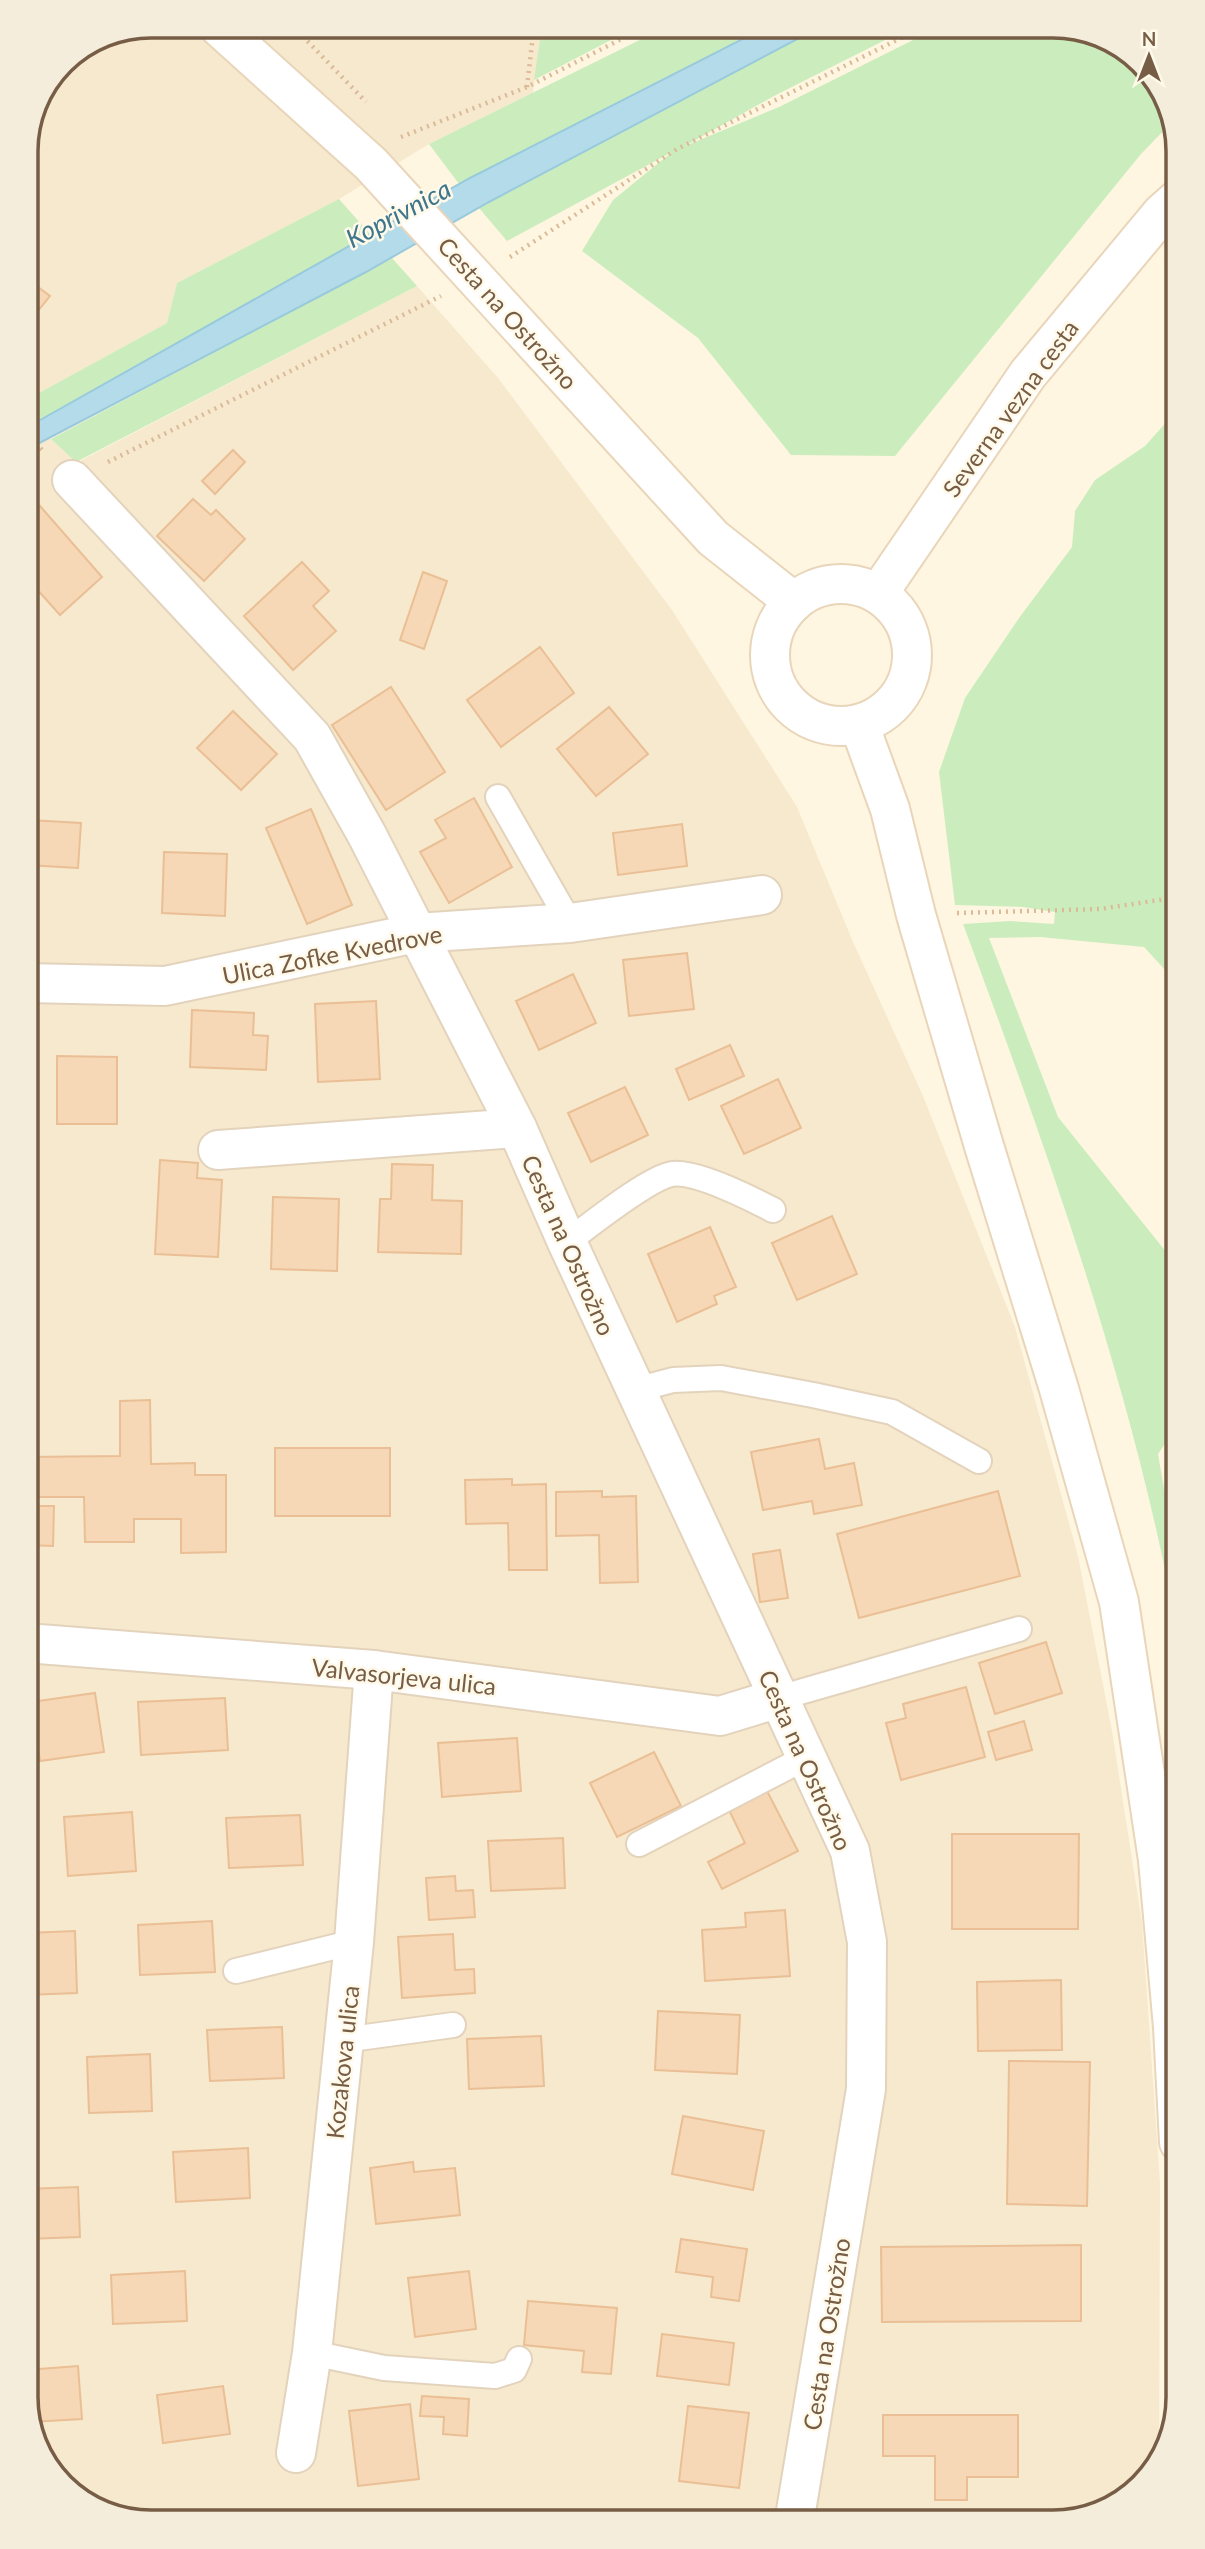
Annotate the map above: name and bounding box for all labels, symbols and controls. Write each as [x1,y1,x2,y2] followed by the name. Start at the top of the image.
[1114,21,1184,91] north arrow
[1142,27,1156,50] text: N
[340,172,456,254] water label: Koprivnica
[432,231,584,395] street label: Cesta na Ostrožno
[936,314,1084,502] street label: Severna vezna cesta
[220,918,444,990] street label: Ulica Zofke Kvedrove
[516,1150,622,1340] street label: Cesta na Ostrožno
[310,1652,498,1700] street label: Valvasorjeva ulica
[753,1665,859,1855] street label: Cesta na Ostrožno
[320,1984,364,2140] street label: Kozakova ulica
[796,2236,856,2432] street label: Cesta na Ostrožno

